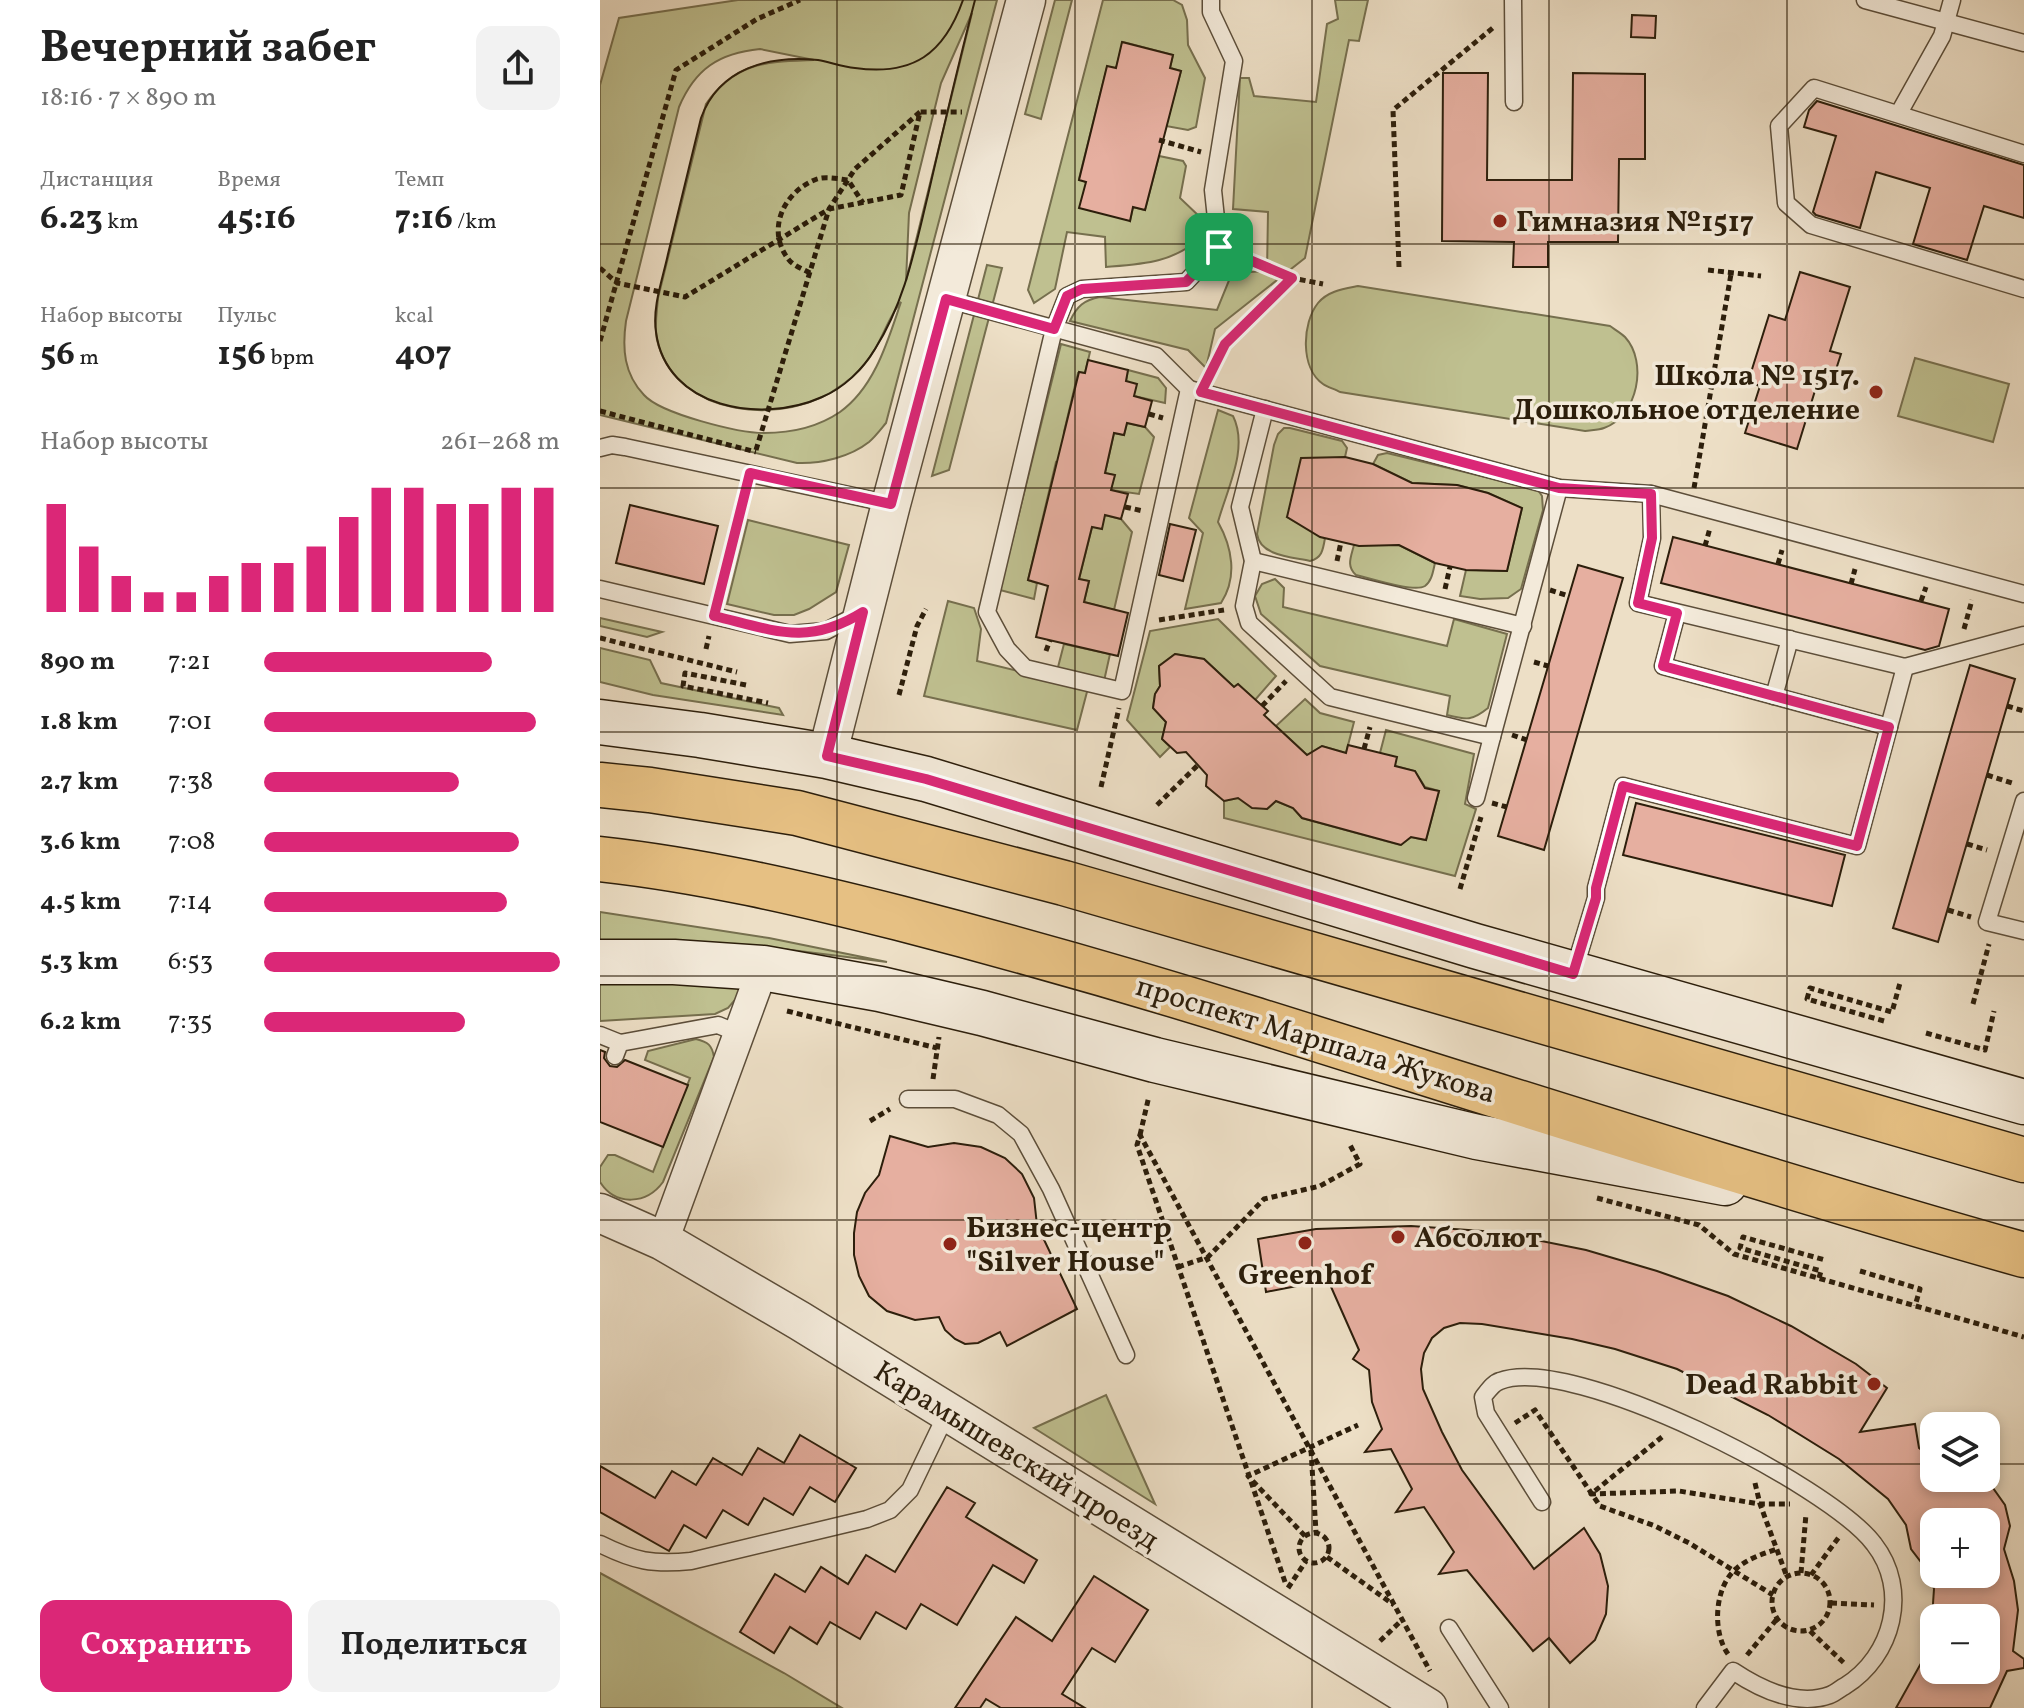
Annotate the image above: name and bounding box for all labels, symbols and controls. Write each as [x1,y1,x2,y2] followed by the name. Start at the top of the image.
[40,19,376,80] text: Вечерний забег
[476,26,560,110] button: share
[40,80,217,116] text: 18:16 · 7 × 890 m
[40,165,153,196] text: Дистанция
[217,165,281,196] text: Время
[395,165,444,196] text: Темп
[40,196,103,243] text: 6.23
[217,196,296,243] text: 45:16
[395,196,453,243] text: 7:16
[1516,202,1754,244] place label: Гимназия №1517
[103,207,139,238] text: km
[453,207,497,238] text: /km
[1491,212,1509,230] marker: Гимназия №1517
[1185,213,1253,281] pin
[1197,225,1241,269] icon: arrive
[40,301,183,332] text: Набор высоты
[217,301,277,332] text: Пульс
[395,301,434,332] text: kcal
[40,332,75,379] text: 56
[217,332,266,379] text: 156
[395,332,452,379] text: 407
[75,343,99,374] text: m
[266,343,315,374] text: bpm
[1513,356,1860,432] place label: Школа № 1517. Дошкольное отделение
[1867,383,1885,401] marker: Школа № 1517. Дошкольное отделение
[40,424,208,460] text: Набор высоты
[440,424,560,460] text: 261–268 m
[40,644,115,680] text: 890 m
[168,644,211,680] text: 7:21
[40,704,118,740] text: 1.8 km
[168,704,212,740] text: 7:01
[40,764,119,800] text: 2.7 km
[168,764,213,800] text: 7:38
[40,824,121,860] text: 3.6 km
[168,824,216,860] text: 7:08
[40,884,122,920] text: 4.5 km
[168,884,212,920] text: 7:14
[40,944,119,980] text: 5.3 km
[168,944,213,980] text: 6:53
[1130,966,1500,1116] street label: проспект Маршала Жукова
[40,1004,121,1040] text: 6.2 km
[168,1004,213,1040] text: 7:35
[966,1208,1172,1284] place label: Бизнес-центр "Silver House"
[1414,1218,1542,1260] place label: Абсолют
[1389,1228,1407,1246] marker: Абсолют
[1296,1234,1314,1252] marker: Greenhof
[941,1235,959,1253] marker: Бизнес-центр "Silver House"
[1238,1255,1374,1297] place label: Greenhof
[865,1352,1167,1562] street label: Карамышевский проезд
[1685,1365,1858,1407] place label: Dead Rabbit
[1865,1375,1883,1393] marker: Dead Rabbit
[1920,1412,2000,1684] map controls
[1920,1412,2000,1492] button: layers
[1920,1508,2000,1588] button: +
[40,1600,292,1692] button: Сохранить
[308,1600,560,1692] button: Поделиться
[1920,1604,2000,1684] button: −

